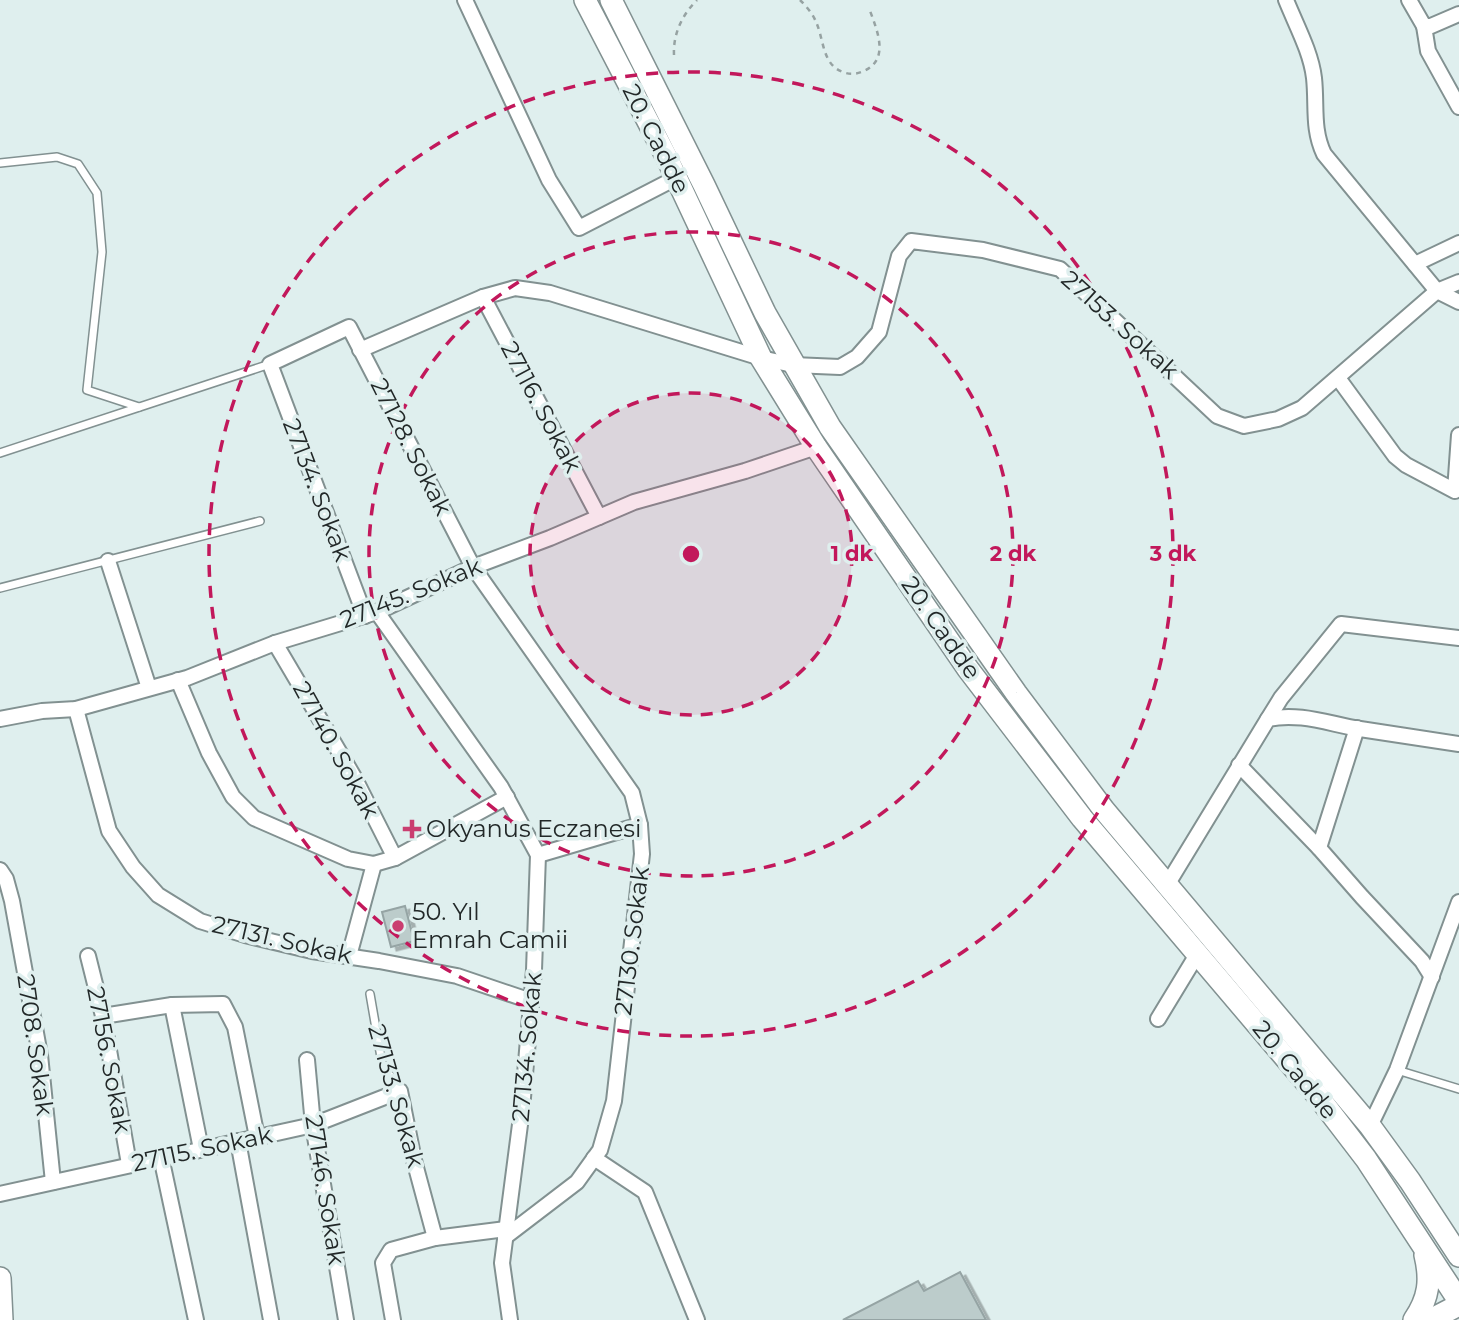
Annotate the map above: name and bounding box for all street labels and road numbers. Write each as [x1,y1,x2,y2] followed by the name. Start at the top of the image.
[617,79,696,198] street label: 20. Cadde
[1056,265,1185,385] street label: 27153. Sokak
[495,336,588,478] street label: 27116. Sokak
[365,374,459,521] street label: 27128. Sokak
[277,414,358,566] street label: 27134. Sokak
[336,551,486,634] street label: 27145. Sokak
[896,571,987,685] street label: 20. Cadde
[287,676,386,824] street label: 27140. Sokak
[608,864,655,1017] street label: 27130. Sokak
[209,909,355,970] street label: 27131. Sokak
[506,970,548,1123] street label: 27134. Sokak
[11,972,60,1118] street label: 2708. Sokak
[81,984,138,1136] street label: 27156. Sokak
[1247,1014,1344,1125] street label: 20. Cadde
[362,1021,431,1171] street label: 27133. Sokak
[299,1113,352,1267] street label: 27146. Sokak
[129,1119,275,1178] street label: 27115. Sokak

